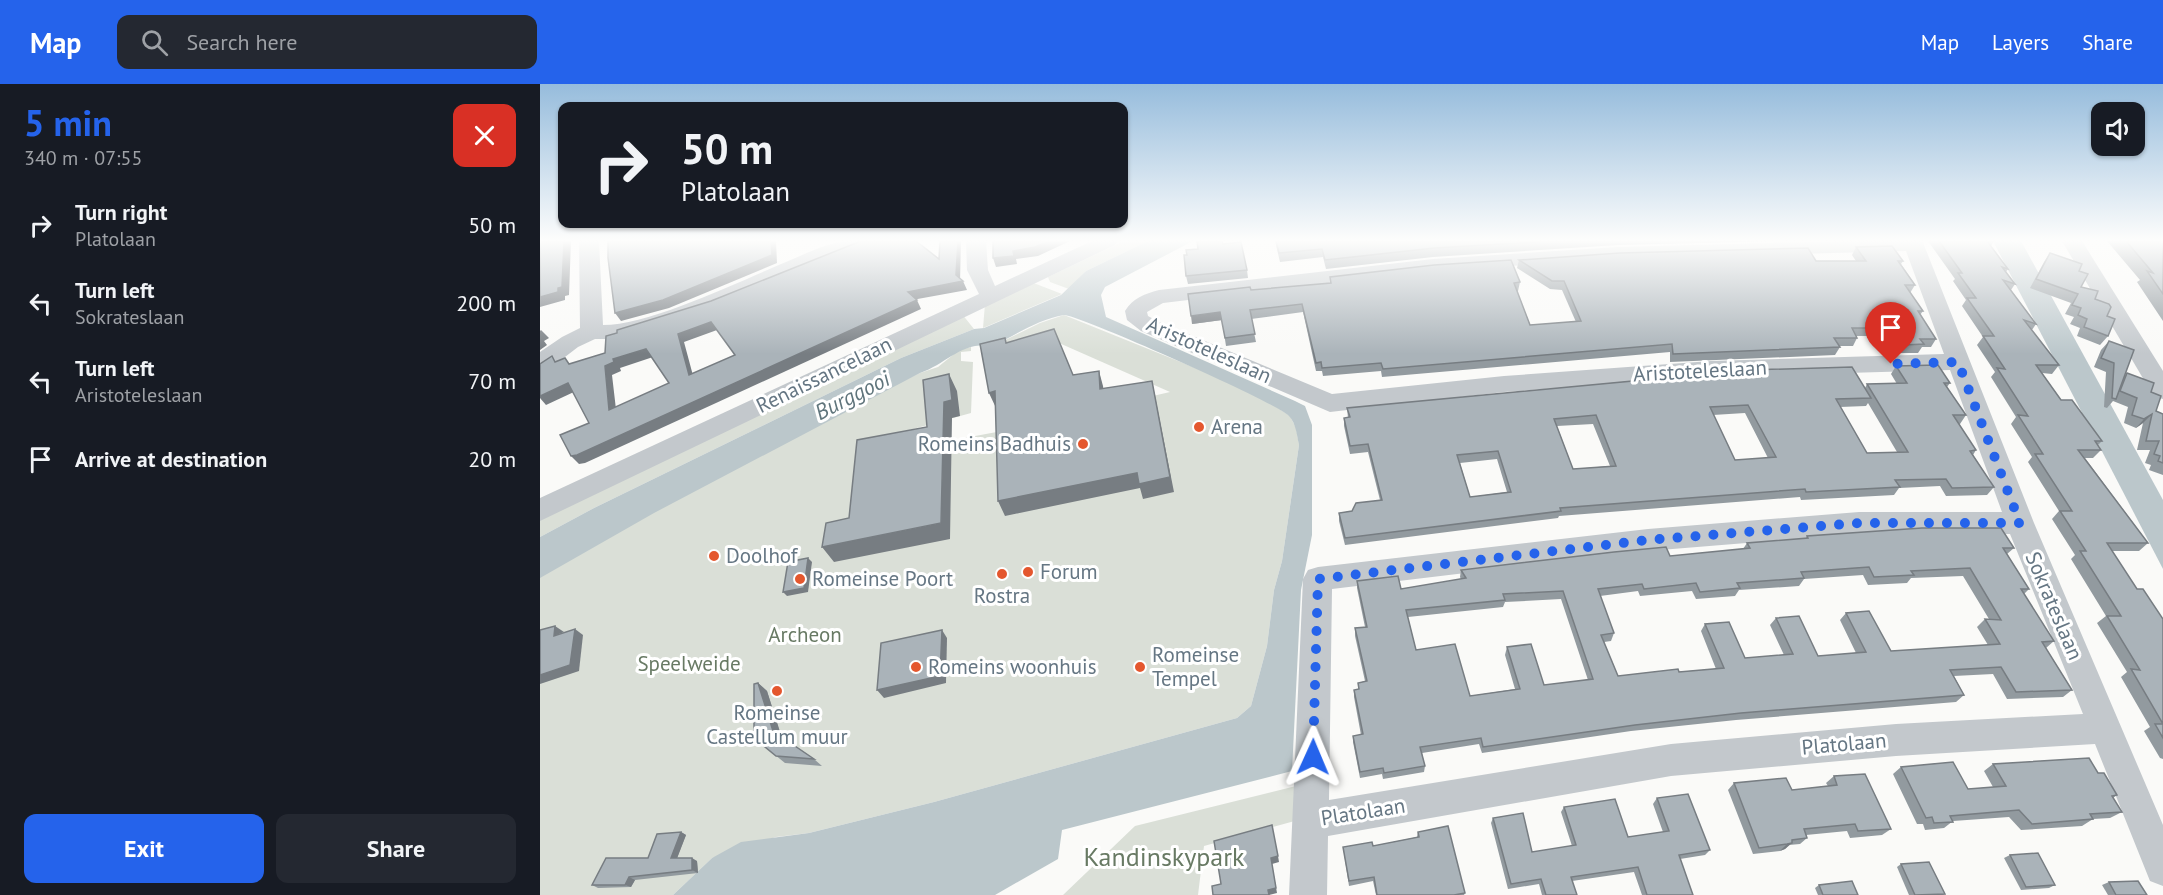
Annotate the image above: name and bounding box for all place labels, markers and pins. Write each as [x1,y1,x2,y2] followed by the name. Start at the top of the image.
[1865,302,1916,364] pin
[1211,413,1263,440] place label: Arena
[1192,420,1206,434] marker: Arena
[918,430,1071,457] place label: Romeins Badhuis
[1076,437,1090,451] marker: Romeins Badhuis
[726,542,799,569] place label: Doolhof
[707,549,721,563] marker: Doolhof
[1040,558,1098,585] place label: Forum
[812,565,953,592] place label: Romeinse Poort
[1021,565,1035,579] marker: Forum
[995,567,1009,581] marker: Rostra
[793,572,807,586] marker: Romeinse Poort
[974,582,1030,609] place label: Rostra
[1152,641,1239,692] place label: Romeinse Tempel
[928,653,1097,680] place label: Romeins woonhuis
[909,660,923,674] marker: Romeins woonhuis
[1133,660,1147,674] marker: Romeinse Tempel
[770,684,784,698] marker: Romeinse Castellum muur
[706,699,848,750] place label: Romeinse Castellum muur

